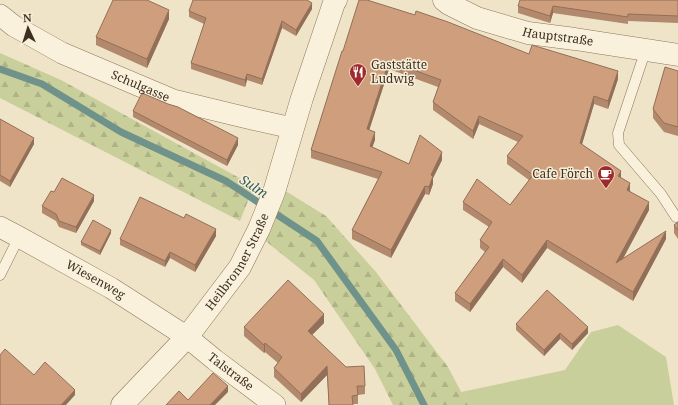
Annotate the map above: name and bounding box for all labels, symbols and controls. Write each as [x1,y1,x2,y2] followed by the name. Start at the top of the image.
[8,8,48,48] north arrow
[22,10,32,25] text: N
[520,23,595,50] street label: Hauptstraße
[371,56,427,87] place label: Gaststätte Ludwig
[348,62,368,87] restaurant icon: Gaststätte Ludwig
[109,66,172,106] street label: Schulgasse
[596,164,616,189] cafe icon: Cafe Förch
[532,165,593,182] place label: Cafe Förch
[236,170,272,202] water label: Sulm
[201,210,273,314] street label: Heilbronner Straße
[63,256,129,303] street label: Wiesenweg
[204,349,258,394] street label: Talstraße

